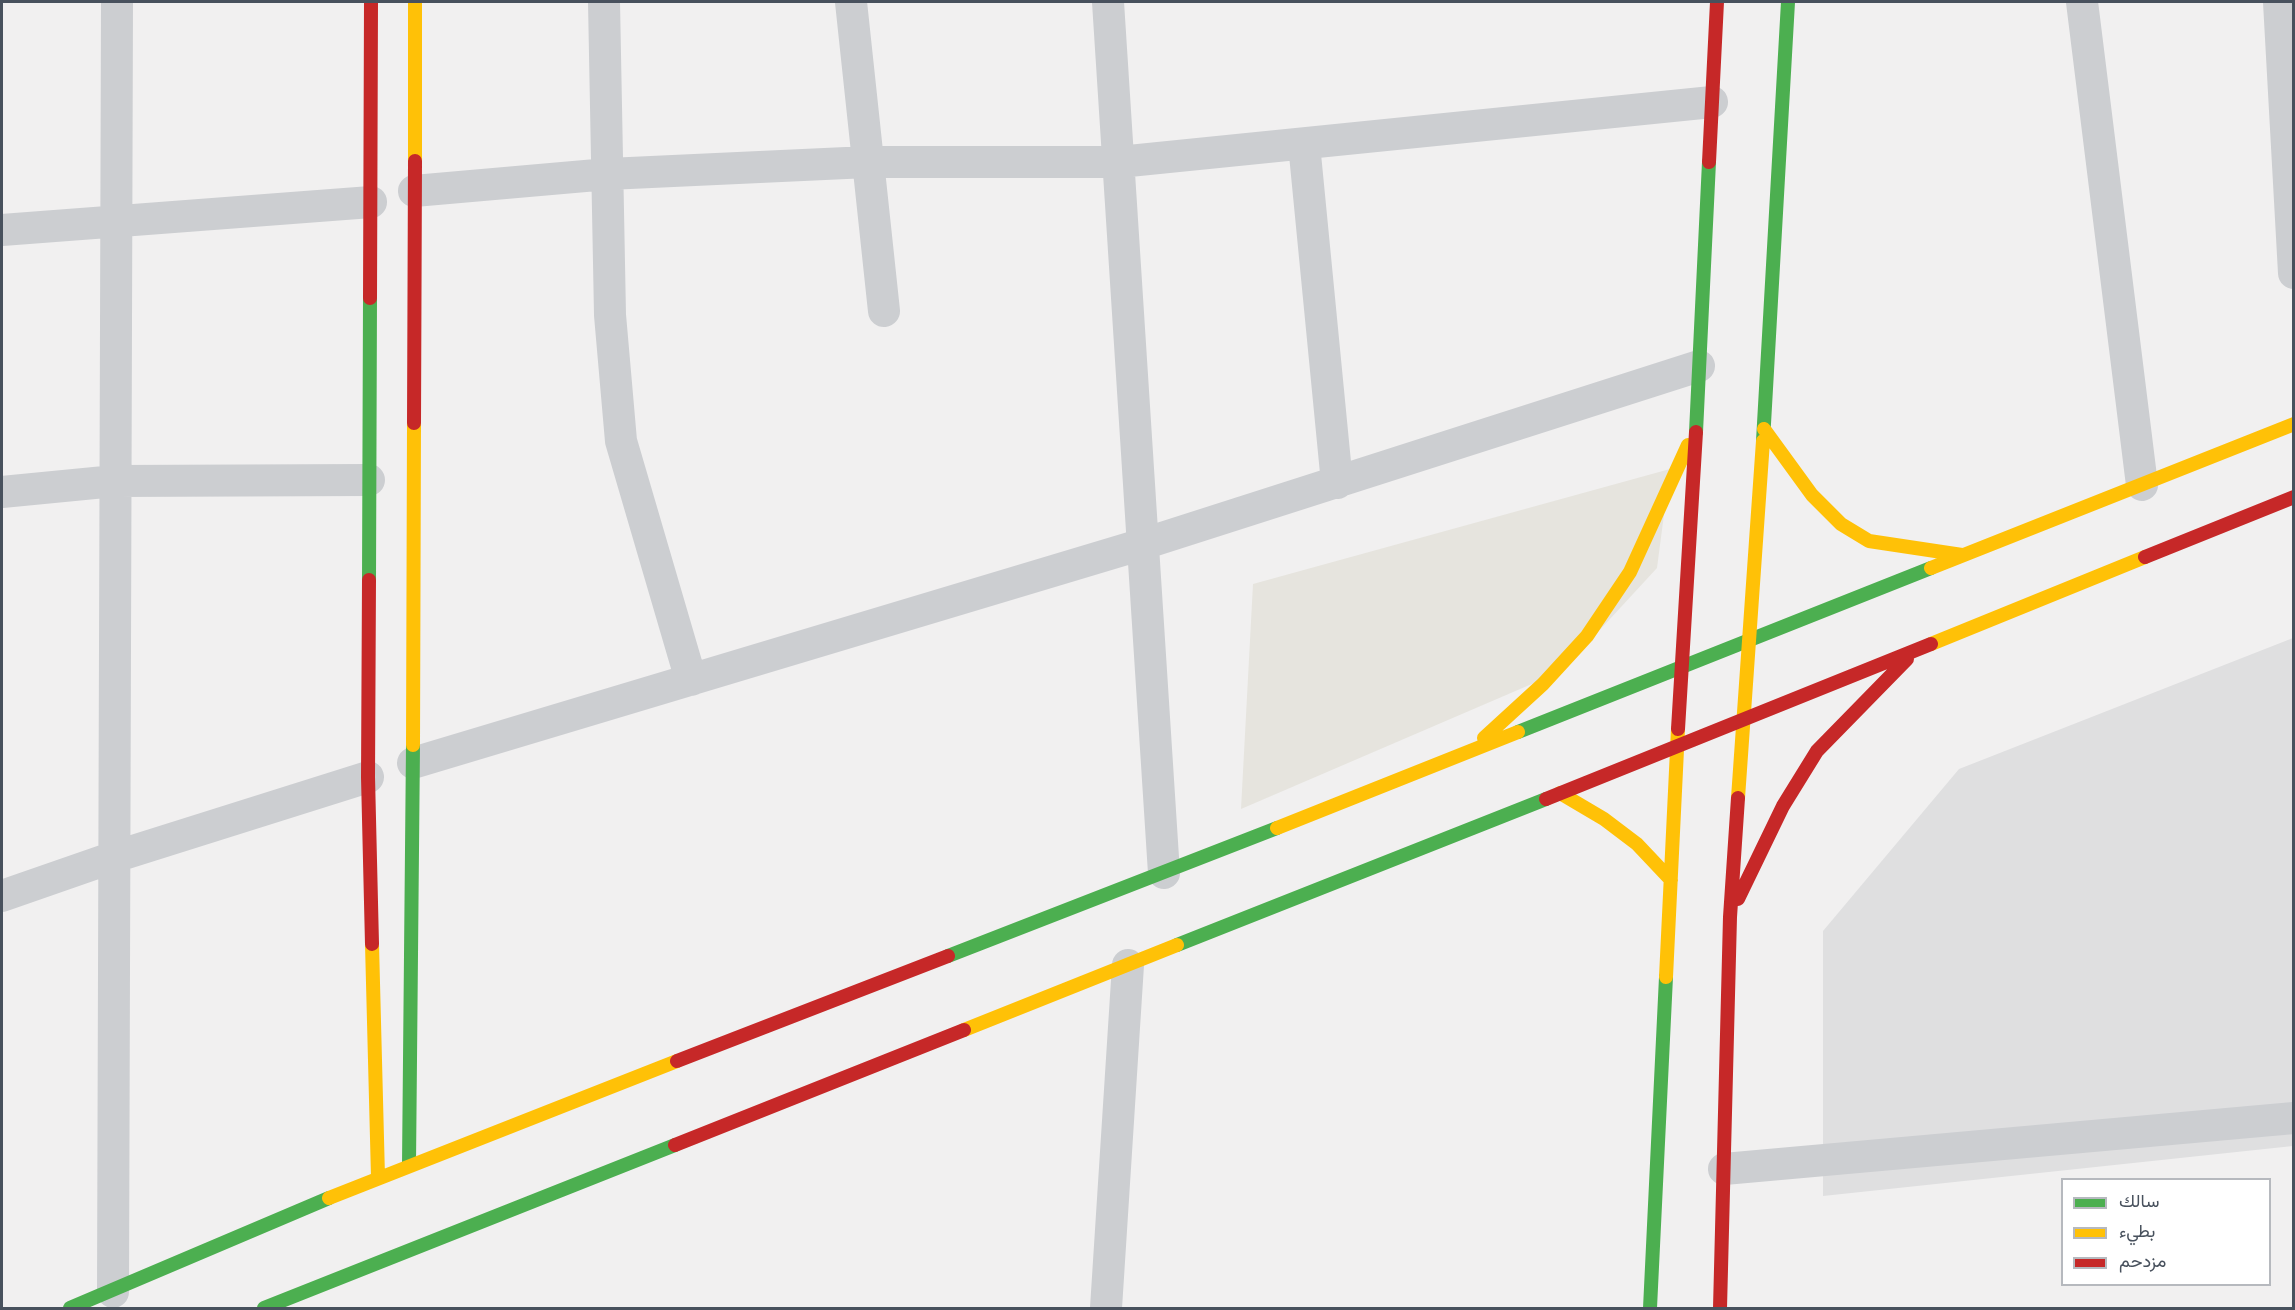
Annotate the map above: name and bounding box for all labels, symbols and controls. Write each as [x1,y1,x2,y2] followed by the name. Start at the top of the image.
[2061,1178,2271,1286] legend
[2119,1189,2159,1211] text: سالك
[2119,1219,2155,1241] text: بطيء
[2119,1249,2166,1271] text: مزدحم

